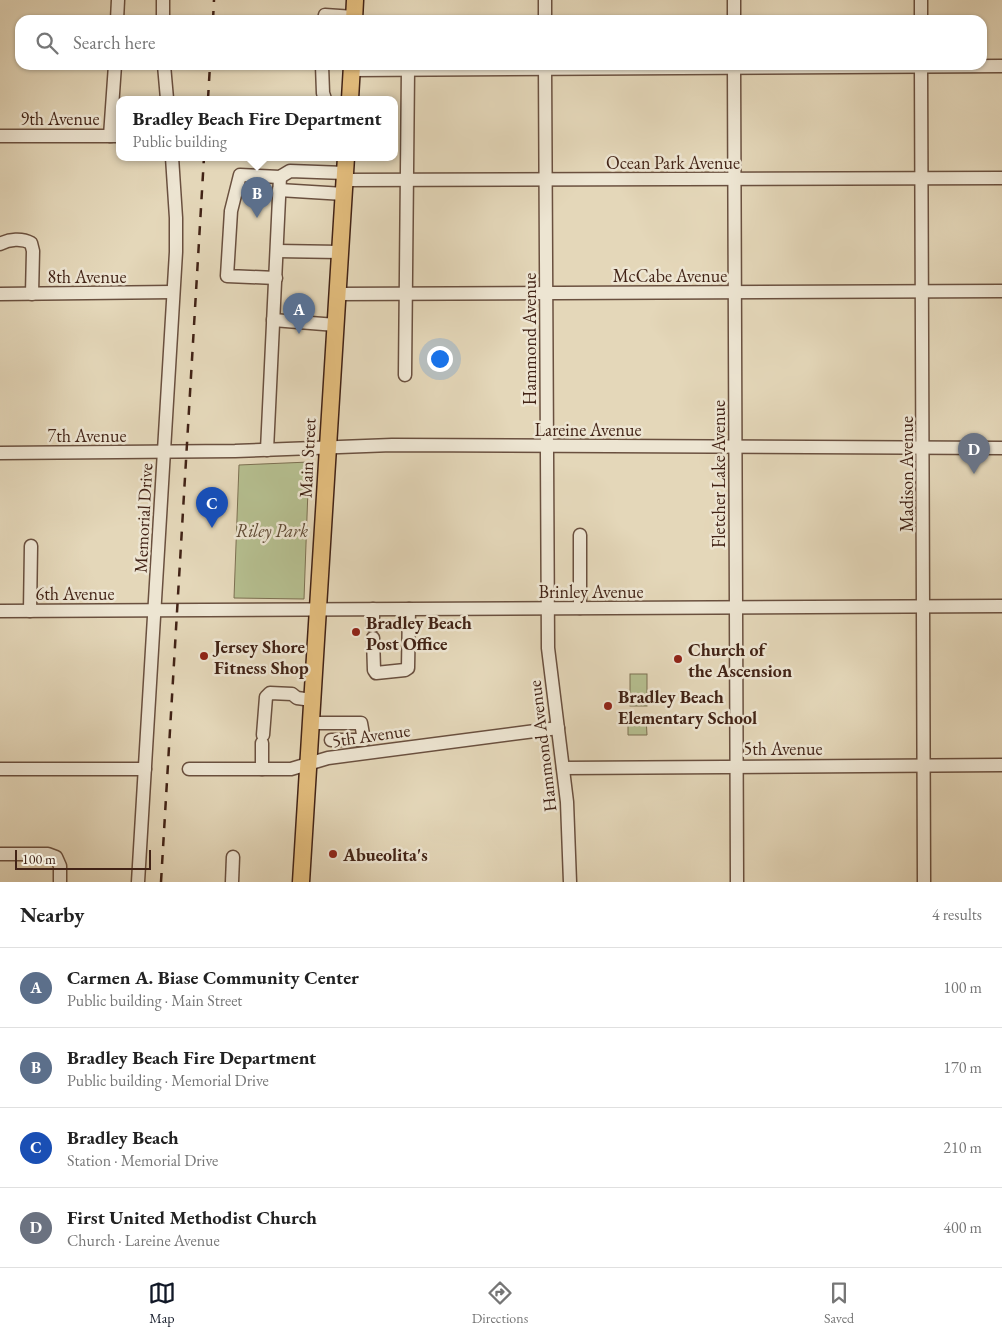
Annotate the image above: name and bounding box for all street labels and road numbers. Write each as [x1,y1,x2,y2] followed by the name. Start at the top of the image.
[21,107,99,130] street label: 9th Avenue
[606,151,740,174] street label: Ocean Park Avenue
[613,264,727,287] street label: McCabe Avenue
[48,265,126,288] street label: 8th Avenue
[518,273,541,405] street label: Hammond Avenue
[707,400,730,548] street label: Fletcher Lake Avenue
[895,416,918,532] street label: Madison Avenue
[293,417,321,499] street label: Main Street
[535,418,641,441] street label: Lareine Avenue
[48,424,126,447] street label: 7th Avenue
[129,463,157,573] street label: Memorial Drive
[539,580,643,603] street label: Brinley Avenue
[36,582,114,605] street label: 6th Avenue
[523,679,561,813] street label: Hammond Avenue
[330,718,412,752] street label: 5th Avenue
[744,737,822,760] street label: 5th Avenue

